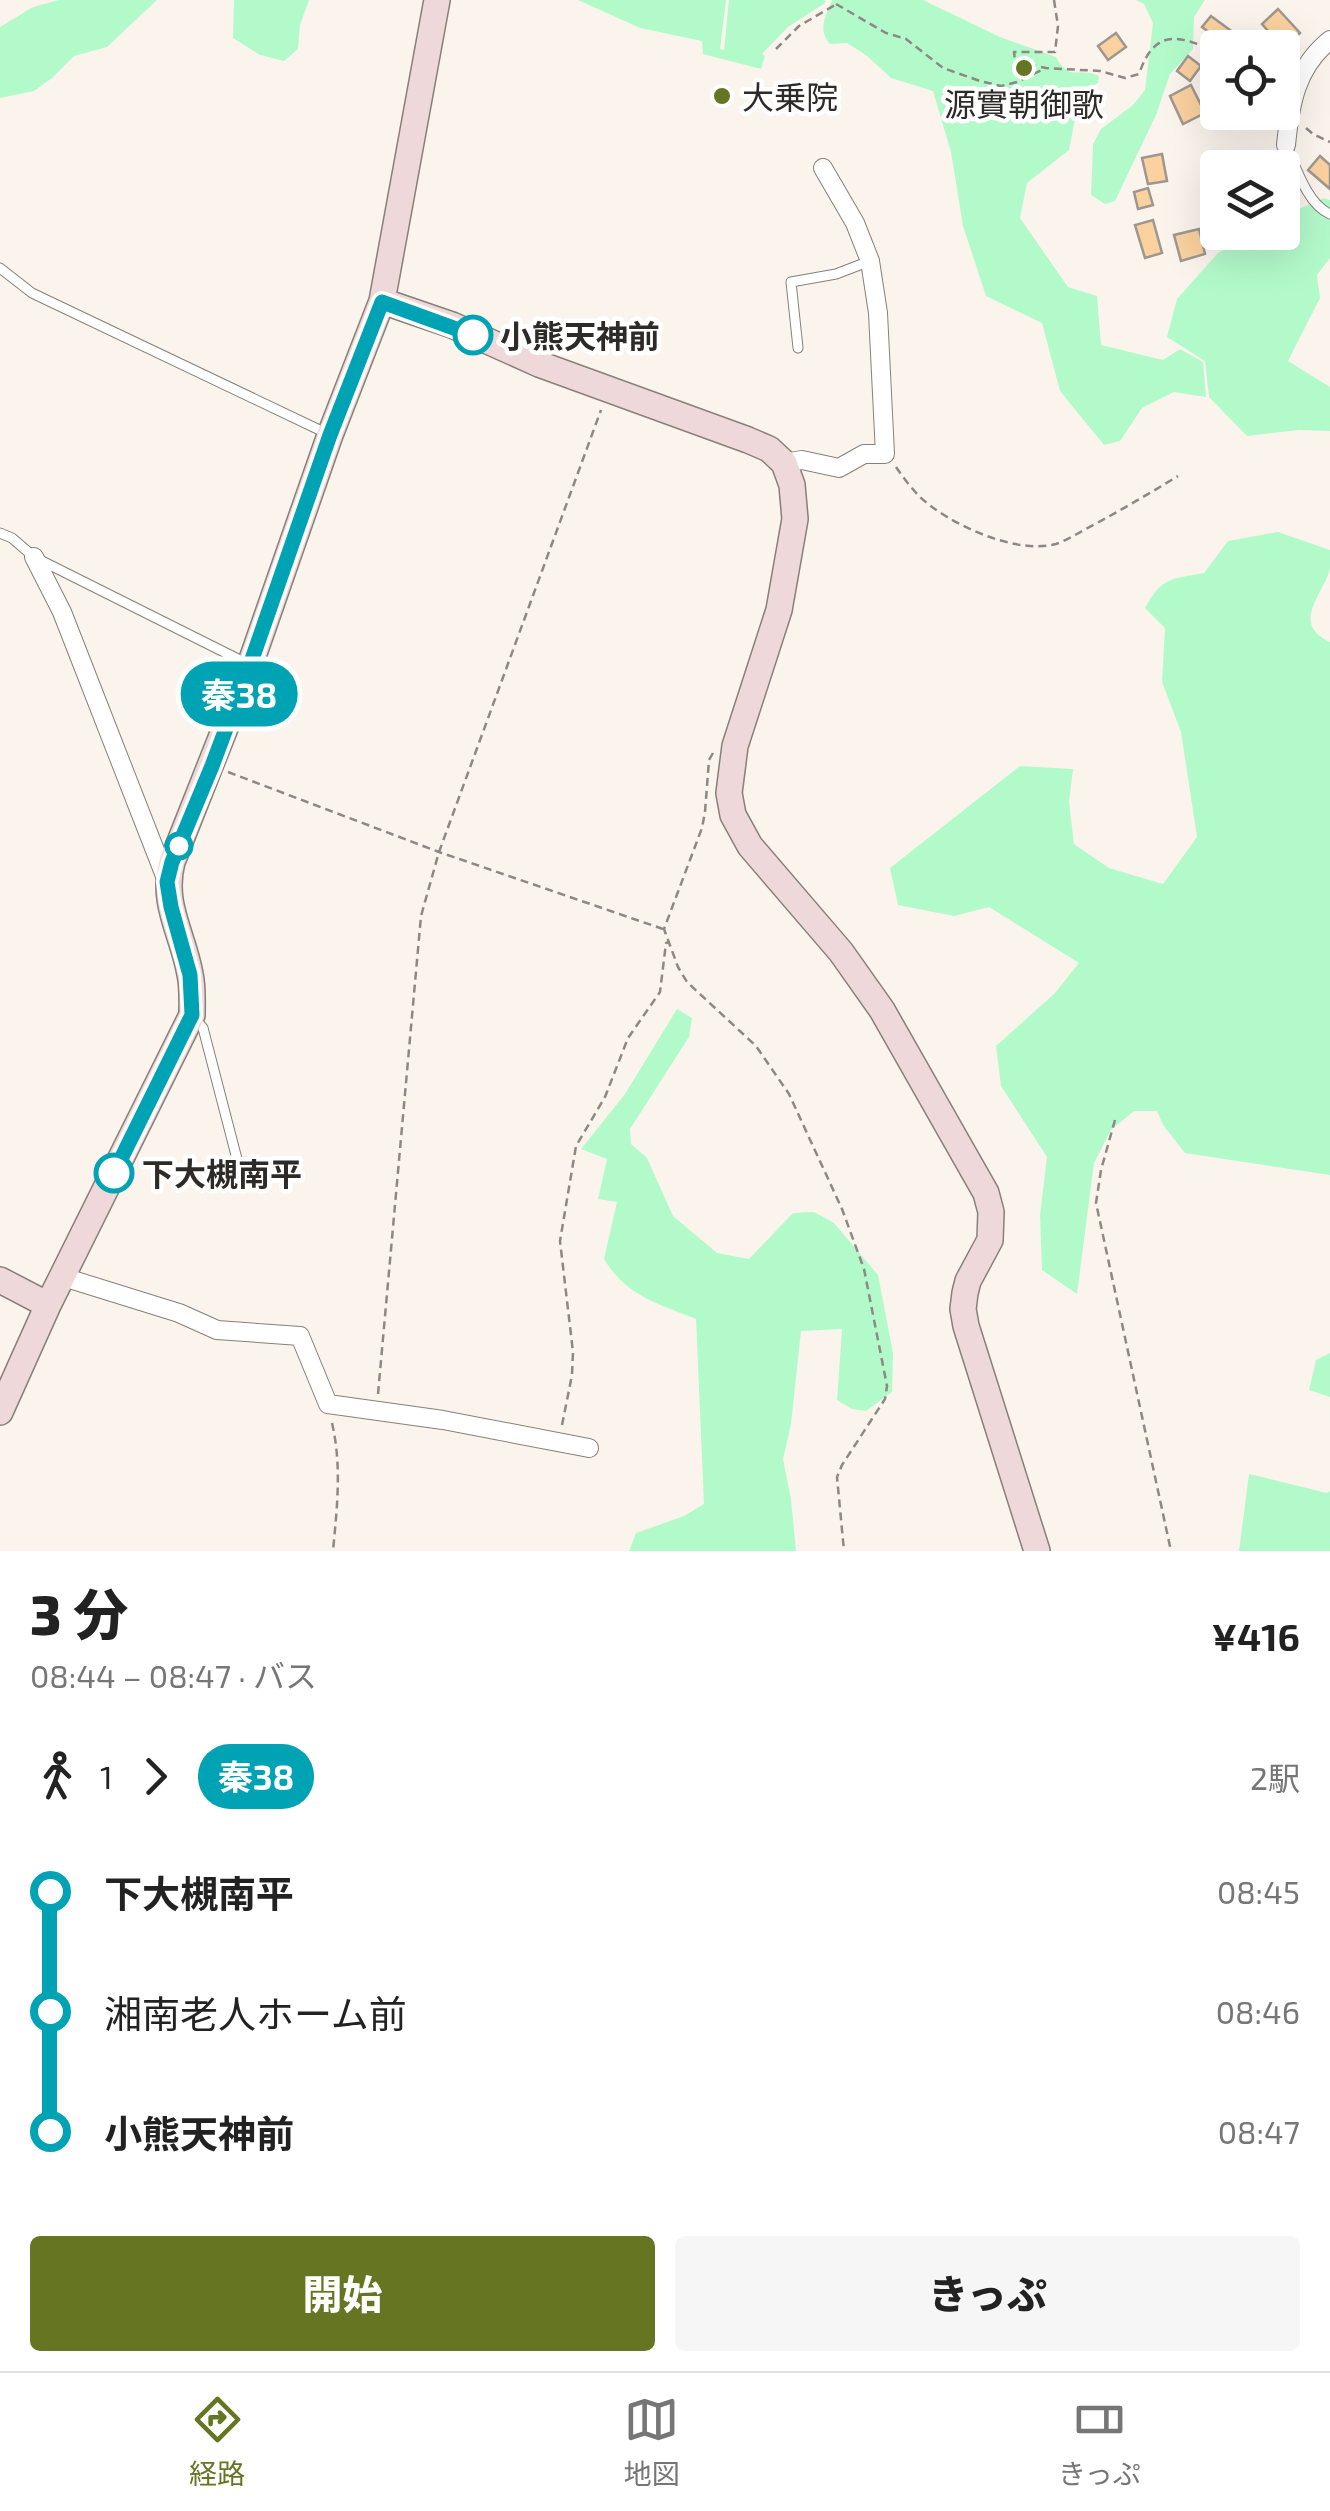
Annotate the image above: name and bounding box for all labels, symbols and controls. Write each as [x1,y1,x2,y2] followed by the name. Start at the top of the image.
[1200,30,1300,250] map controls
[1200,30,1300,130] button: locate
[1013,57,1035,79] marker: 源實朝御歌
[742,77,838,115] place label: 大乗院
[944,84,1104,122] place label: 源實朝御歌
[711,85,733,107] marker: 大乗院
[1200,150,1300,250] button: layers
[454,316,492,354] marker: 小熊天神前
[500,316,660,354] place label: 小熊天神前
[182,662,296,726] line badge: 秦38
[201,673,277,715] text: 秦38
[166,833,192,859] unlabelled marker
[95,1154,133,1192] marker: 下大槻南平
[142,1154,302,1192] place label: 下大槻南平
[30,1580,128,1646] text: 3 分
[1212,1613,1300,1659] text: ¥416
[30,1656,317,1694] text: 08:44 – 08:47 · バス
[30,1749,85,1804] icon: walk
[128,1749,183,1804] icon: forward
[218,1755,294,1797] text: 秦38
[100,1757,113,1795] text: 1
[1250,1758,1300,1796] text: 2駅
[104,1870,294,1916] text: 下大槻南平
[1217,1872,1300,1910] text: 08:45
[104,1990,407,2036] text: 湘南老人ホーム前
[1216,1992,1300,2030] text: 08:46
[104,2110,294,2156] text: 小熊天神前
[1218,2112,1300,2150] text: 08:47
[30,2236,655,2351] button: 開始
[675,2236,1300,2351] button: きっぷ
[189,2392,245,2492] tab: 経路
[624,2392,680,2492] tab: 地図
[1058,2392,1141,2492] tab: きっぷ

